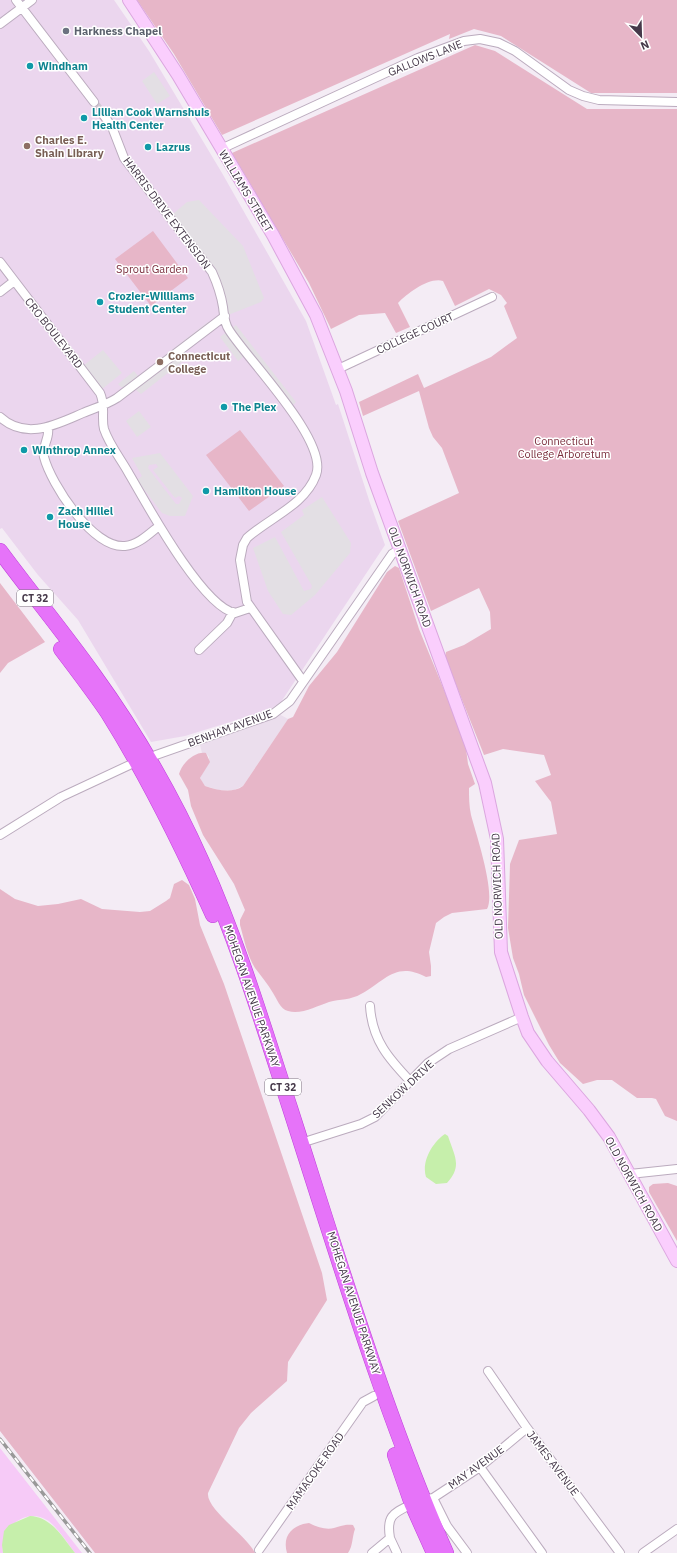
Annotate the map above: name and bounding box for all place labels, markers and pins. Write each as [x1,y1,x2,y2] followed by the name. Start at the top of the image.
[74,24,162,38] place label: Harkness Chapel
[61,26,71,36] marker: Harkness Chapel
[38,59,88,73] place label: Windham
[25,61,35,71] marker: Windham
[92,105,210,132] place label: Lillian Cook Warnshuis Health Center
[79,113,89,123] marker: Lillian Cook Warnshuis Health Center
[35,133,104,160] place label: Charles E. Shain Library
[156,140,191,154] place label: Lazrus
[22,141,32,151] marker: Charles E. Shain Library
[143,142,153,152] marker: Lazrus
[108,289,195,316] place label: Crozier-Williams Student Center
[95,297,105,307] marker: Crozier-Williams Student Center
[168,349,230,376] place label: Connecticut College
[155,357,165,367] marker: Connecticut College
[232,400,276,414] place label: The Plex
[219,402,229,412] marker: The Plex
[32,443,116,457] place label: Winthrop Annex
[19,445,29,455] marker: Winthrop Annex
[214,484,296,498] place label: Hamilton House
[201,486,211,496] marker: Hamilton House
[58,504,114,531] place label: Zach Hillel House
[45,512,55,522] marker: Zach Hillel House

